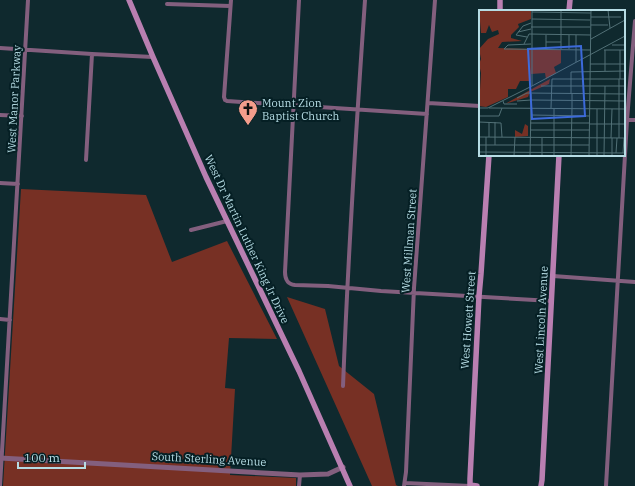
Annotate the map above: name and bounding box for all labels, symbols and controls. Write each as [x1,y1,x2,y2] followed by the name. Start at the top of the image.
[479,10,625,156] inset map
[4,44,24,153] street label: West Manor Parkway
[262,96,340,123] place label: Mount Zion Baptist Church
[237,98,259,126] church icon: Mount Zion Baptist Church
[202,152,292,326] street label: West Dr Martin Luther King Jr Drive
[398,188,420,294] street label: West Millman Street
[531,266,551,374] street label: West Lincoln Avenue
[458,270,478,369] street label: West Howett Street
[18,444,85,470] scale bar
[151,449,267,469] street label: South Sterling Avenue
[24,450,60,465] text: 100 m

